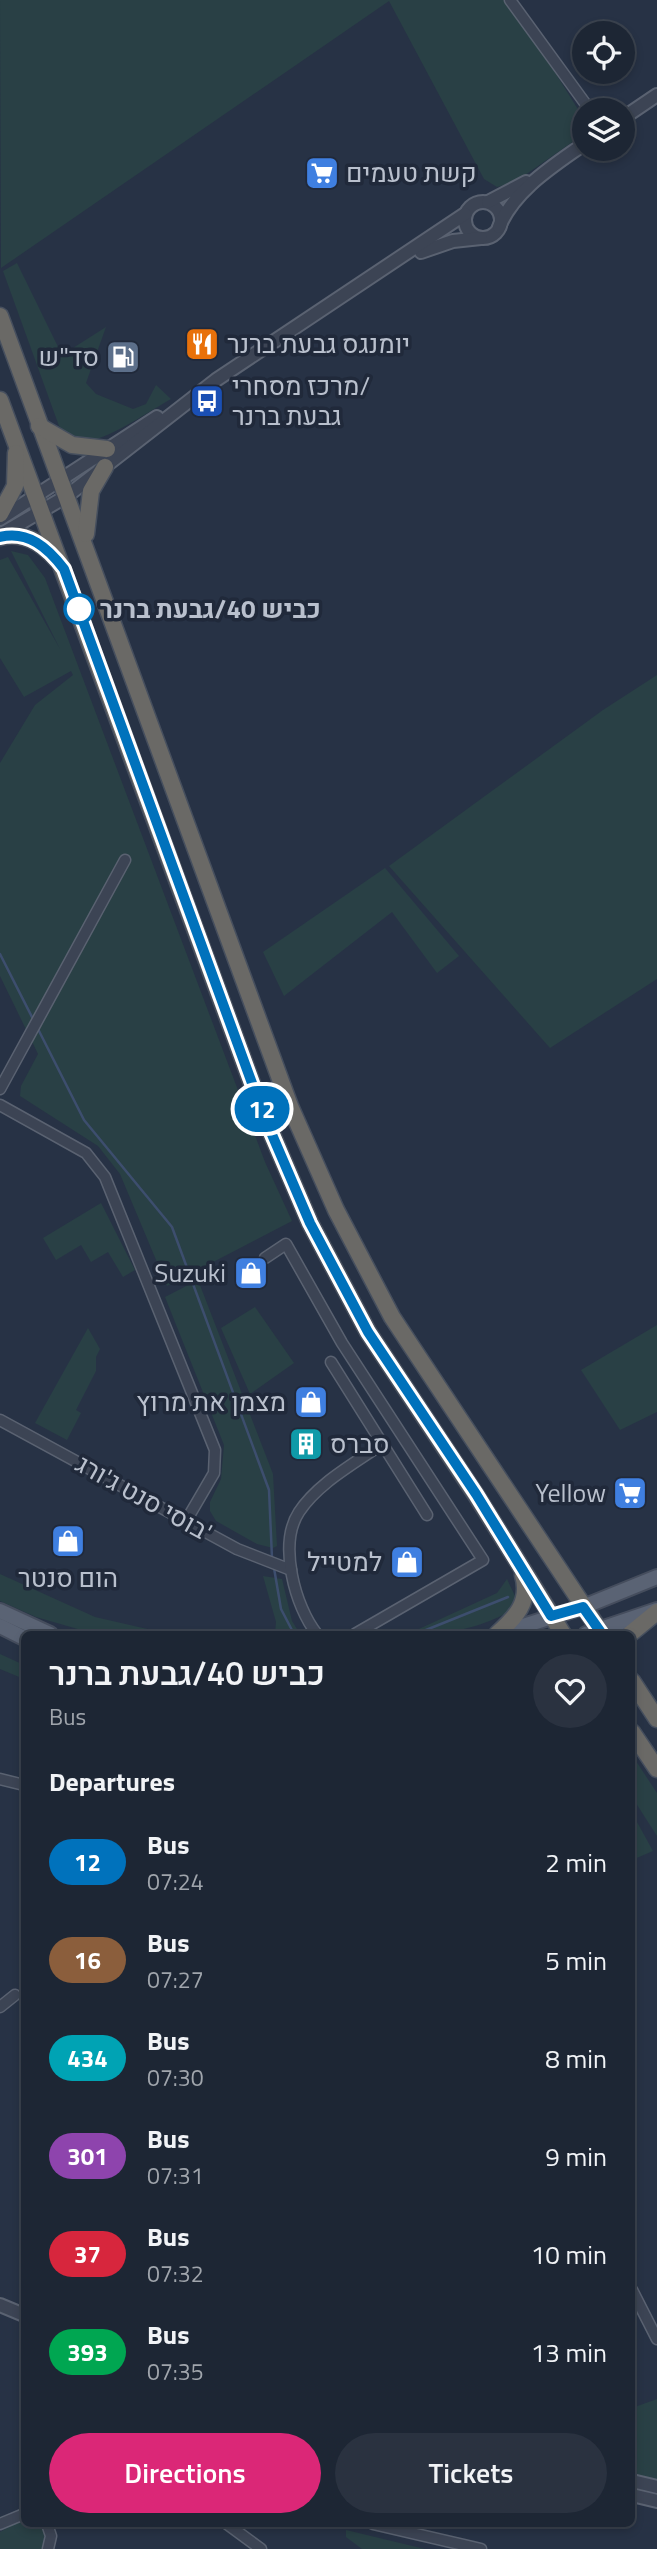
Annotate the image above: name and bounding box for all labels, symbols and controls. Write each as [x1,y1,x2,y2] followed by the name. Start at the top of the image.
[572,21,635,161] map controls
[572,21,635,84] button: locate
[572,98,635,161] button: layers
[346,153,477,192] place label: קשת טעמים
[303,154,341,192] supermarket icon: קשת טעמים
[227,324,410,363] place label: יומנגס גבעת ברנר
[183,325,221,363] restaurant icon: יומנגס גבעת ברנר
[39,337,99,376] place label: סד"ש
[104,338,142,376] fuel station icon: סד"ש
[232,366,370,435] place label: מרכז מסחרי/ גבעת ברנר
[188,382,226,420] bus stop icon: מרכז מסחרי/ גבעת ברנר
[100,589,321,628] place label: כביש 40/גבעת ברנר
[64,594,94,624] marker: כביש 40/גבעת ברנר
[230,1086,294,1132] line badge: 12
[249,1091,275,1127] text: 12
[154,1253,226,1292] place label: Suzuki
[232,1254,270,1292] shop icon: Suzuki
[136,1382,286,1421] place label: מצמן את מרוץ
[292,1383,330,1421] shop icon: מצמן את מרוץ
[330,1424,390,1463] place label: סברס
[287,1425,325,1463] building icon: סברס
[69,1444,220,1551] street label: בוסי סנט ג'ורג'
[535,1473,606,1512] place label: Yellow
[611,1474,649,1512] supermarket icon: Yellow
[49,1522,87,1560] shop icon: הום סנטר
[307,1542,382,1581] place label: למטייל
[388,1543,426,1581] shop icon: למטייל
[18,1558,118,1597] place label: הום סנטר
[49,1648,325,1698] text: כביש 40/גבעת ברנר
[533,1654,607,1728] button: heart
[49,1699,86,1734] text: Bus
[49,1762,175,1801] text: Departures
[147,1825,189,1864] text: Bus
[545,1843,607,1882] text: 2 min
[74,1844,101,1880] text: 12
[147,1864,204,1899] text: 07:24
[147,1923,189,1962] text: Bus
[545,1941,607,1980] text: 5 min
[74,1942,101,1978] text: 16
[147,1962,204,1997] text: 07:27
[147,2021,189,2060] text: Bus
[545,2039,607,2078] text: 8 min
[67,2040,108,2076] text: 434
[147,2060,204,2095] text: 07:30
[147,2119,189,2158] text: Bus
[545,2137,607,2176] text: 9 min
[67,2138,108,2174] text: 301
[147,2158,204,2193] text: 07:31
[147,2217,189,2256] text: Bus
[531,2235,607,2274] text: 10 min
[74,2236,101,2272] text: 37
[147,2256,204,2291] text: 07:32
[147,2315,189,2354] text: Bus
[531,2333,607,2372] text: 13 min
[67,2334,108,2370] text: 393
[147,2354,204,2389] text: 07:35
[49,2433,321,2513] button: Directions
[335,2433,607,2513] button: Tickets

